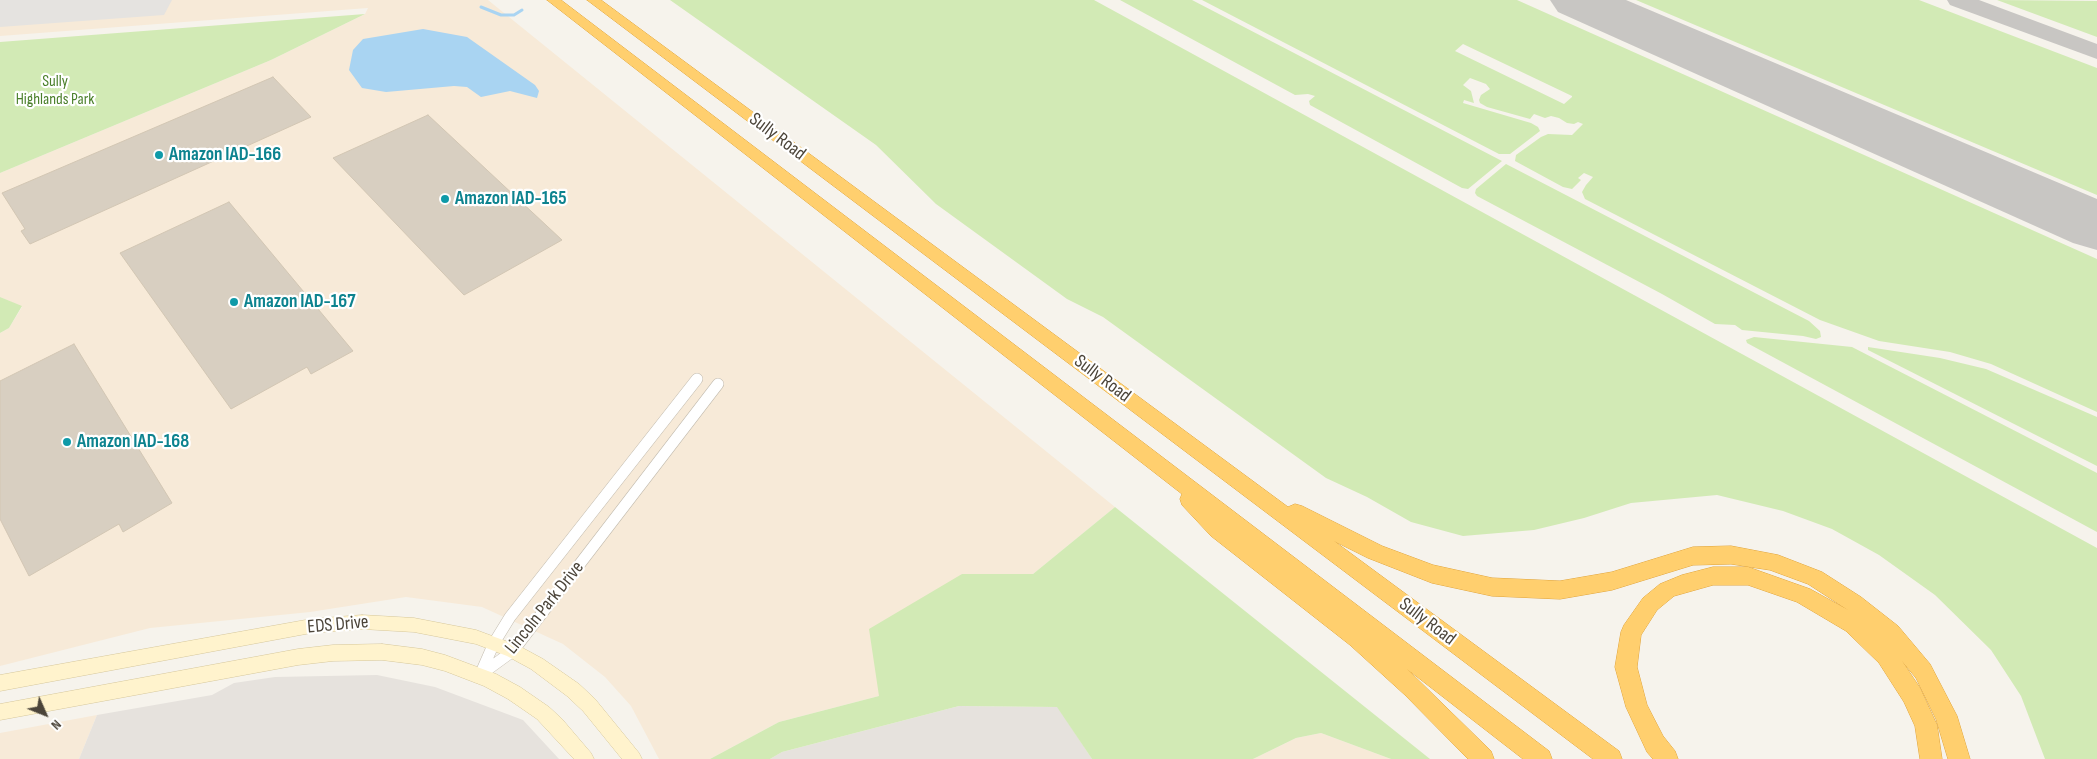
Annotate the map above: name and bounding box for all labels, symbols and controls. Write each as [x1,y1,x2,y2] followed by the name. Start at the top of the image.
[16,72,94,110] park label: Sully Highlands Park
[744,108,810,166] street label: Sully Road
[169,144,281,166] place label: Amazon IAD-166
[153,149,165,161] marker: Amazon IAD-166
[455,188,566,210] place label: Amazon IAD-165
[439,193,451,205] marker: Amazon IAD-165
[244,291,355,313] place label: Amazon IAD-167
[228,296,240,308] marker: Amazon IAD-167
[1069,350,1135,408] street label: Sully Road
[77,431,189,453] place label: Amazon IAD-168
[61,436,73,448] marker: Amazon IAD-168
[501,557,589,659] street label: Lincoln Park Drive
[1394,593,1460,651] street label: Sully Road
[306,611,370,639] street label: EDS Drive
[20,689,70,739] north arrow
[47,716,65,733] text: N

